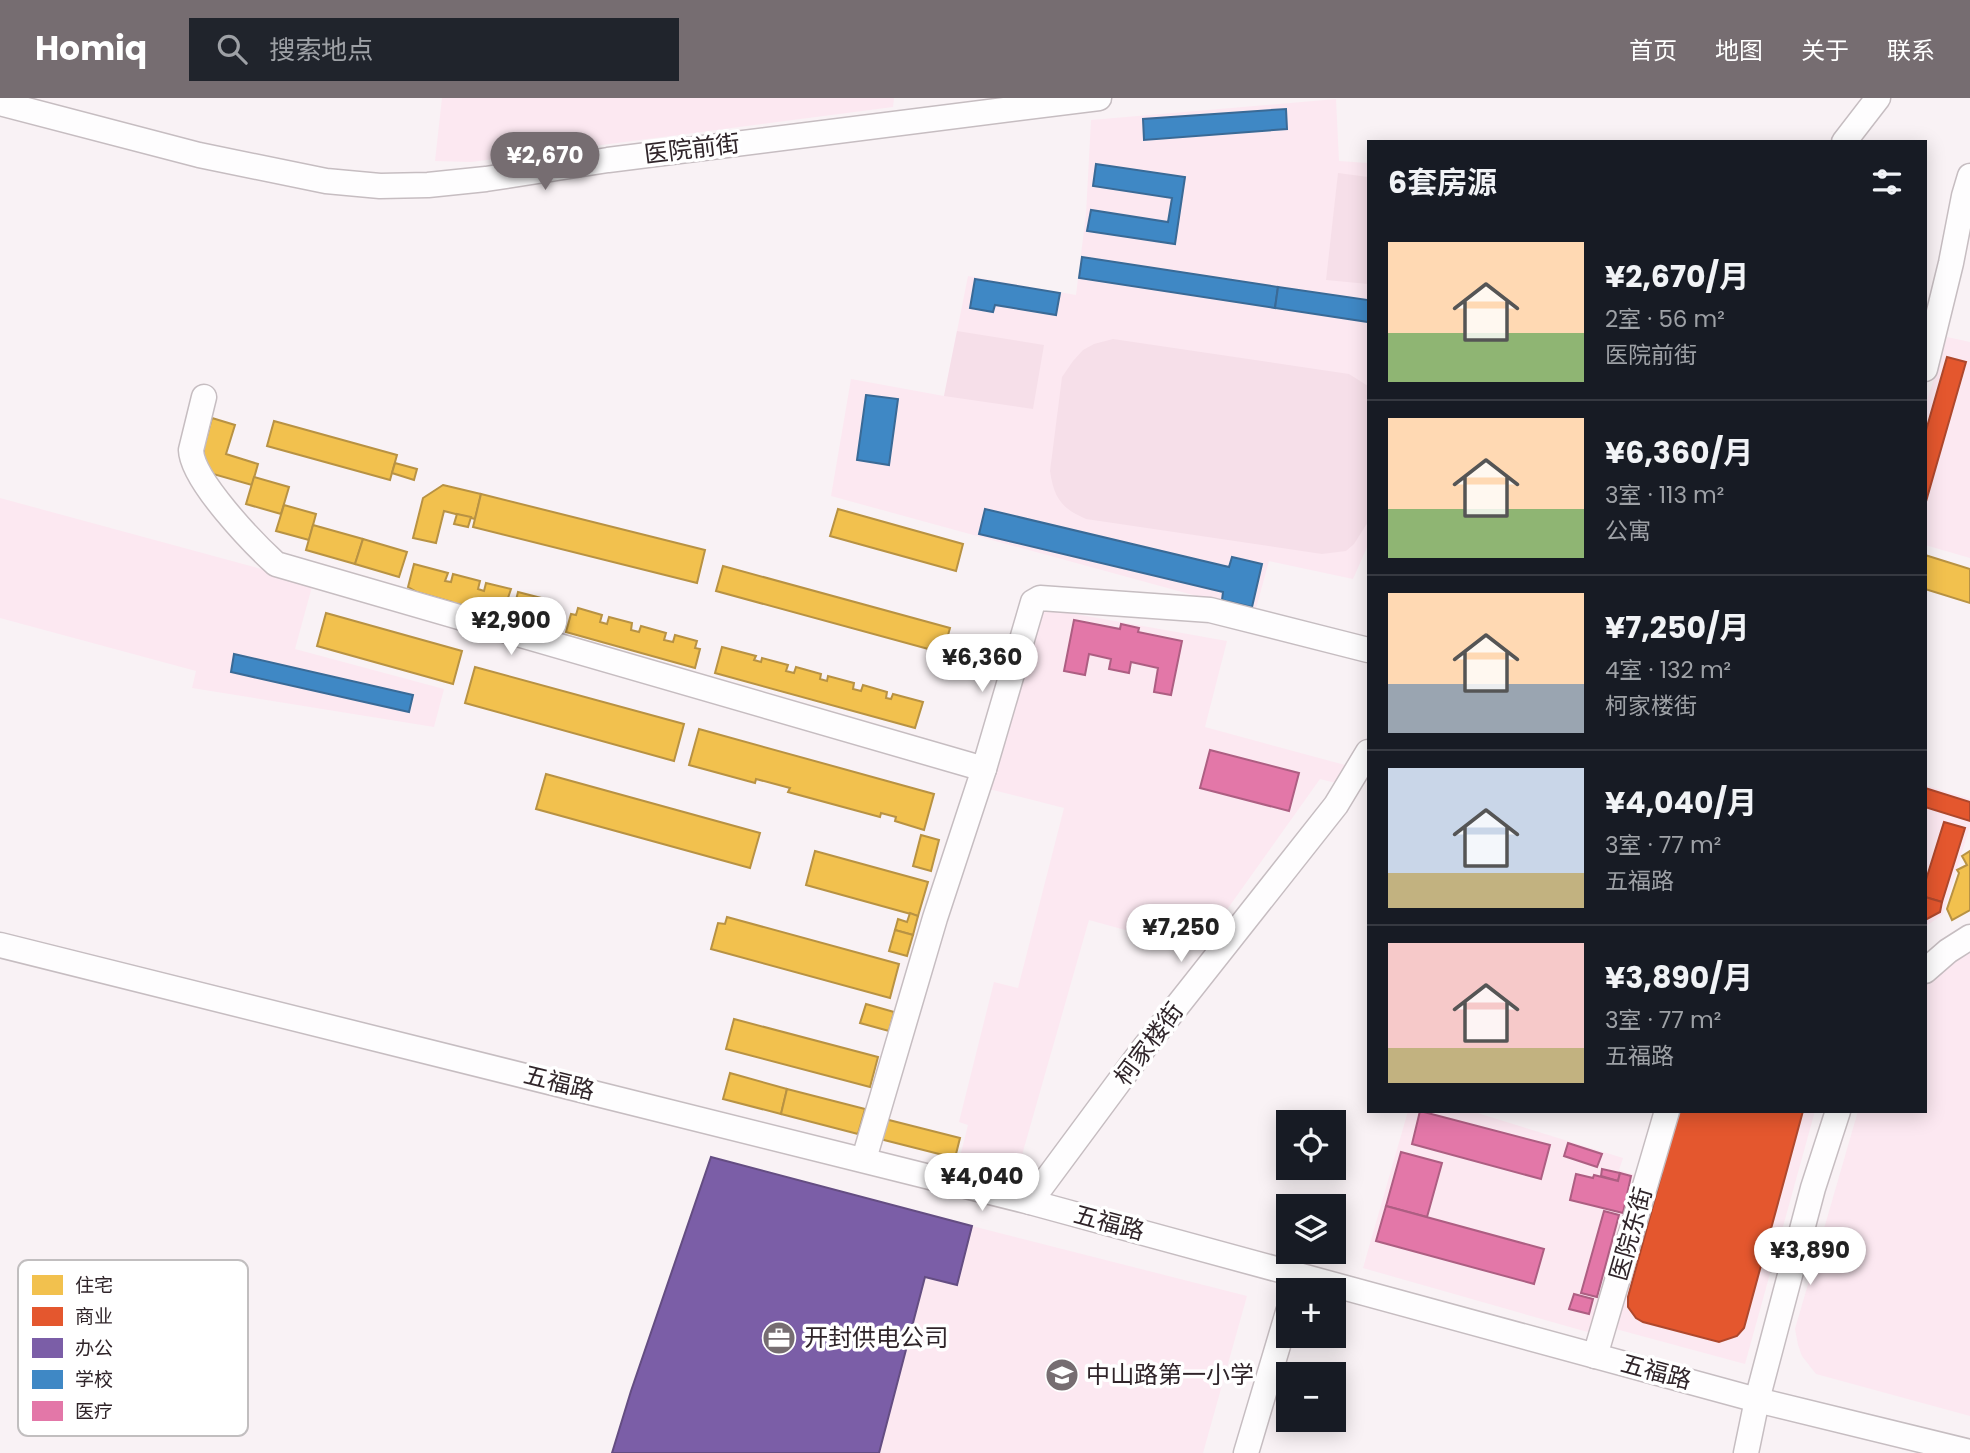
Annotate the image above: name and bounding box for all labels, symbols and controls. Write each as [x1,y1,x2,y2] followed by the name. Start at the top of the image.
[189,18,679,81] search box
[35,25,147,72] text: Homiq
[213,30,251,68] icon: search
[269,32,373,68] text: 搜索地点
[1629,34,1677,67] text: 首页
[1715,34,1763,67] text: 地图
[1801,34,1849,67] text: 关于
[1887,34,1935,67] text: 联系
[642,126,742,171] street label: 医院前街
[488,132,602,192] pin: ¥2,670
[506,139,584,171] text: ¥2,670
[1388,161,1497,204] text: 6套房源
[1868,163,1906,201] icon: filters
[1605,255,1749,298] text: ¥2,670/月
[1444,270,1528,354] icon: home
[1605,303,1725,335] text: 2室 · 56 m²
[1605,339,1697,371] text: 医院前街
[1605,431,1753,474] text: ¥6,360/月
[1444,446,1528,530] icon: home
[1605,479,1724,511] text: 3室 · 113 m²
[1605,515,1651,547] text: 公寓
[454,598,568,657] pin: ¥2,900
[471,604,551,636] text: ¥2,900
[1605,606,1750,649] text: ¥7,250/月
[1444,621,1528,705] icon: home
[925,634,1039,694] pin: ¥6,360
[942,641,1022,673] text: ¥6,360
[1605,654,1731,686] text: 4室 · 132 m²
[1605,690,1697,722] text: 柯家楼街
[1605,781,1757,824] text: ¥4,040/月
[1444,796,1528,880] icon: home
[1605,829,1721,861] text: 3室 · 77 m²
[1605,865,1674,897] text: 五福路
[1124,904,1238,964] pin: ¥7,250
[1142,911,1220,943] text: ¥7,250
[1605,956,1753,999] text: ¥3,890/月
[1444,971,1528,1055] icon: home
[1107,995,1191,1092] street label: 柯家楼街
[1605,1004,1721,1036] text: 3室 · 77 m²
[1605,1040,1674,1072] text: 五福路
[520,1058,598,1107] street label: 五福路
[1276,1110,1346,1432] map controls
[1276,1110,1346,1180] button: locate
[925,1154,1039,1213] pin: ¥4,040
[940,1160,1024,1192] text: ¥4,040
[1601,1183,1660,1285] street label: 医院东街
[1276,1194,1346,1264] button: layers
[1070,1197,1148,1248] street label: 五福路
[1753,1228,1867,1287] pin: ¥3,890
[1770,1234,1850,1266] text: ¥3,890
[18,1260,248,1436] legend
[75,1272,113,1299] text: 住宅
[1276,1278,1346,1348] button: +
[75,1303,113,1330] text: 商业
[760,1319,798,1357] office icon: 开封供电公司
[804,1321,948,1354] place label: 开封供电公司
[75,1335,113,1362] text: 办公
[1617,1346,1695,1397] street label: 五福路
[1043,1356,1081,1394] school or university icon: 中山路第一小学
[1086,1358,1254,1391] place label: 中山路第一小学
[1276,1362,1346,1432] button: −
[75,1366,113,1393] text: 学校
[75,1398,113,1425] text: 医疗

